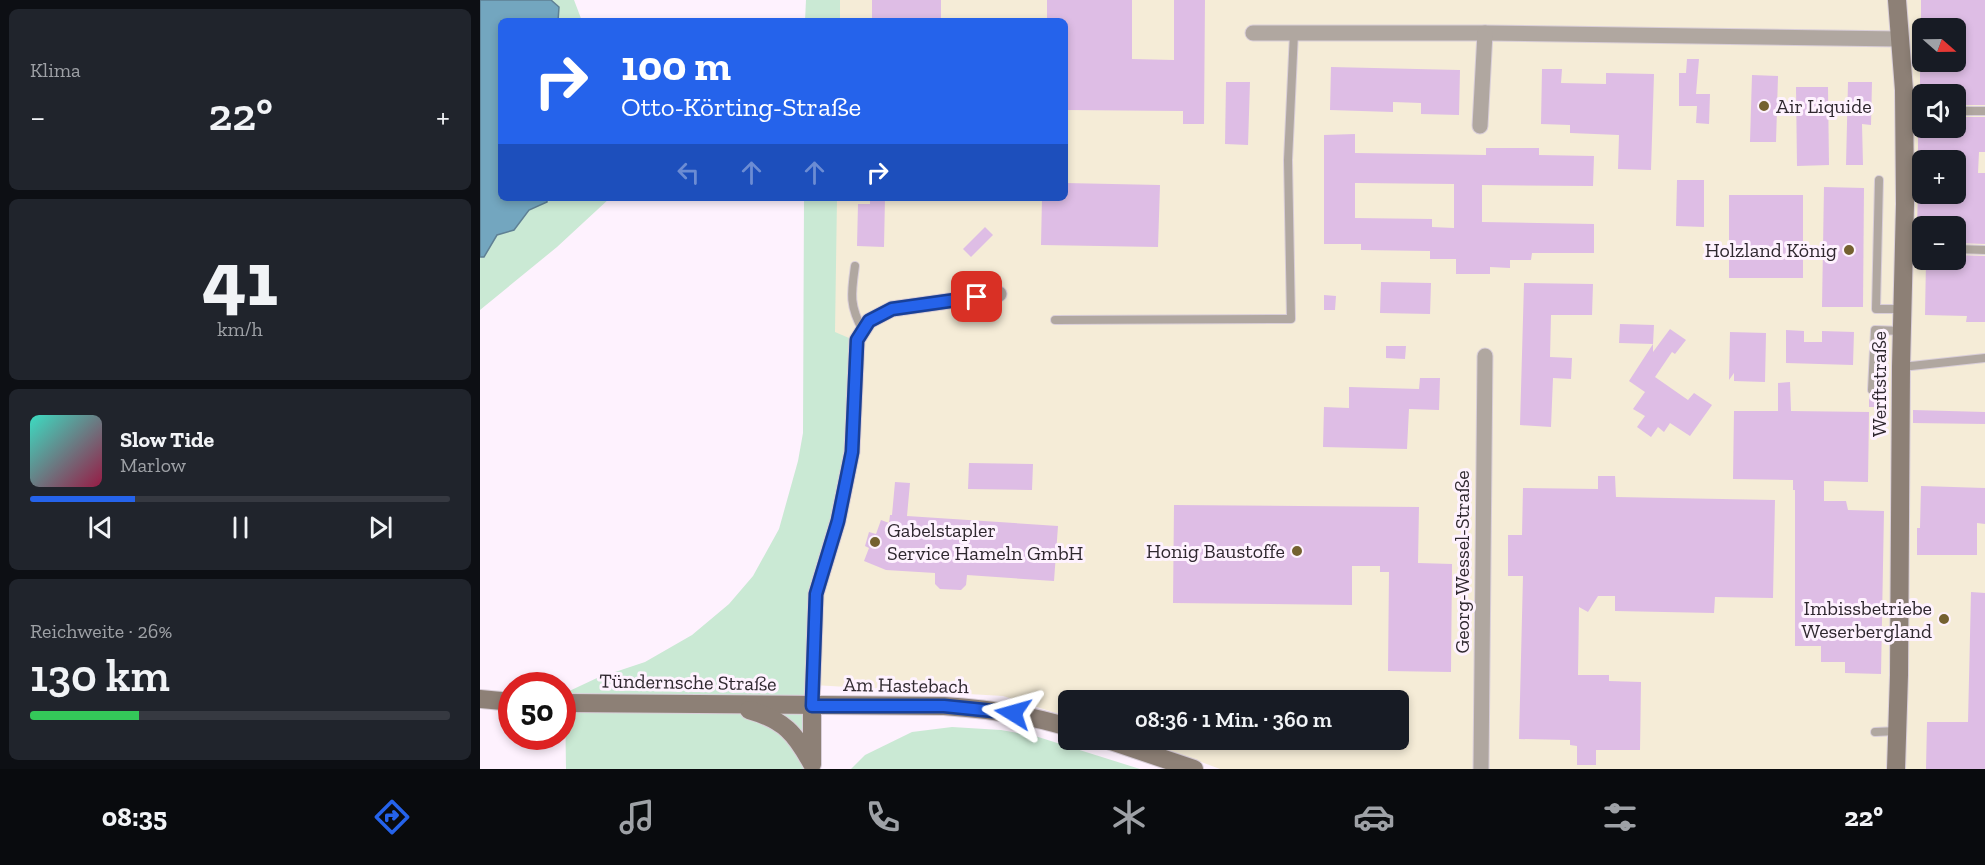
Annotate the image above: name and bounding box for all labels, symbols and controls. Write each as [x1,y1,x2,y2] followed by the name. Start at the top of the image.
[1912,18,1966,72] north arrow
[1912,18,1966,270] map controls
[621,40,731,91] text: 100 m
[522,42,600,120] icon: right
[30,58,81,82] text: Klima
[1912,84,1966,138] button: sound
[209,88,273,142] text: 22°
[621,91,861,123] text: Otto-Körting-Straße
[1776,94,1872,118] place label: Air Liquide
[30,97,45,136] text: −
[436,97,450,136] text: +
[1757,99,1771,113] marker: Air Liquide
[1912,150,1966,204] button: +
[672,156,705,189] icon: left
[735,156,768,189] icon: ahead
[798,156,831,189] icon: ahead
[861,156,894,189] icon: right
[1912,216,1966,270] button: −
[202,231,278,325] text: 41
[1705,238,1837,262] place label: Holzland König
[1842,243,1856,257] marker: Holzland König
[951,271,1002,322] pin
[960,280,993,313] icon: arrive
[217,317,263,341] text: km/h
[1867,331,1891,437] street label: Werftstraße
[120,426,214,453] text: Slow Tide
[120,453,186,477] text: Marlow
[1450,470,1474,654] street label: Georg-Wessel-Straße
[84,511,117,544] icon: previous
[224,511,257,544] icon: pause
[364,511,397,544] icon: next
[887,518,1083,565] place label: Gabelstapler Service Hameln GmbH
[868,535,882,549] marker: Gabelstapler Service Hameln GmbH
[1146,539,1285,563] place label: Honig Baustoffe
[1290,544,1304,558] marker: Honig Baustoffe
[1801,596,1932,643] place label: Imbissbetriebe Weserbergland
[1937,612,1951,626] marker: Imbissbetriebe Weserbergland
[30,619,172,643] text: Reichweite · 26%
[30,649,170,703] text: 130 km
[599,668,777,696] street label: Tündernsche Straße
[498,672,576,750] speed limit sign: 50
[843,672,970,698] street label: Am Hastebach
[981,681,1045,745] position arrow
[1135,706,1332,733] text: 08:36 · 1 Min. · 360 m
[371,796,413,838] icon: directions
[616,796,658,838] icon: music
[862,796,904,838] icon: phone
[1108,796,1150,838] icon: climate
[1353,796,1395,838] icon: car
[1599,796,1641,838] icon: filters
[102,801,167,833] text: 08:35
[1844,801,1883,833] text: 22°

